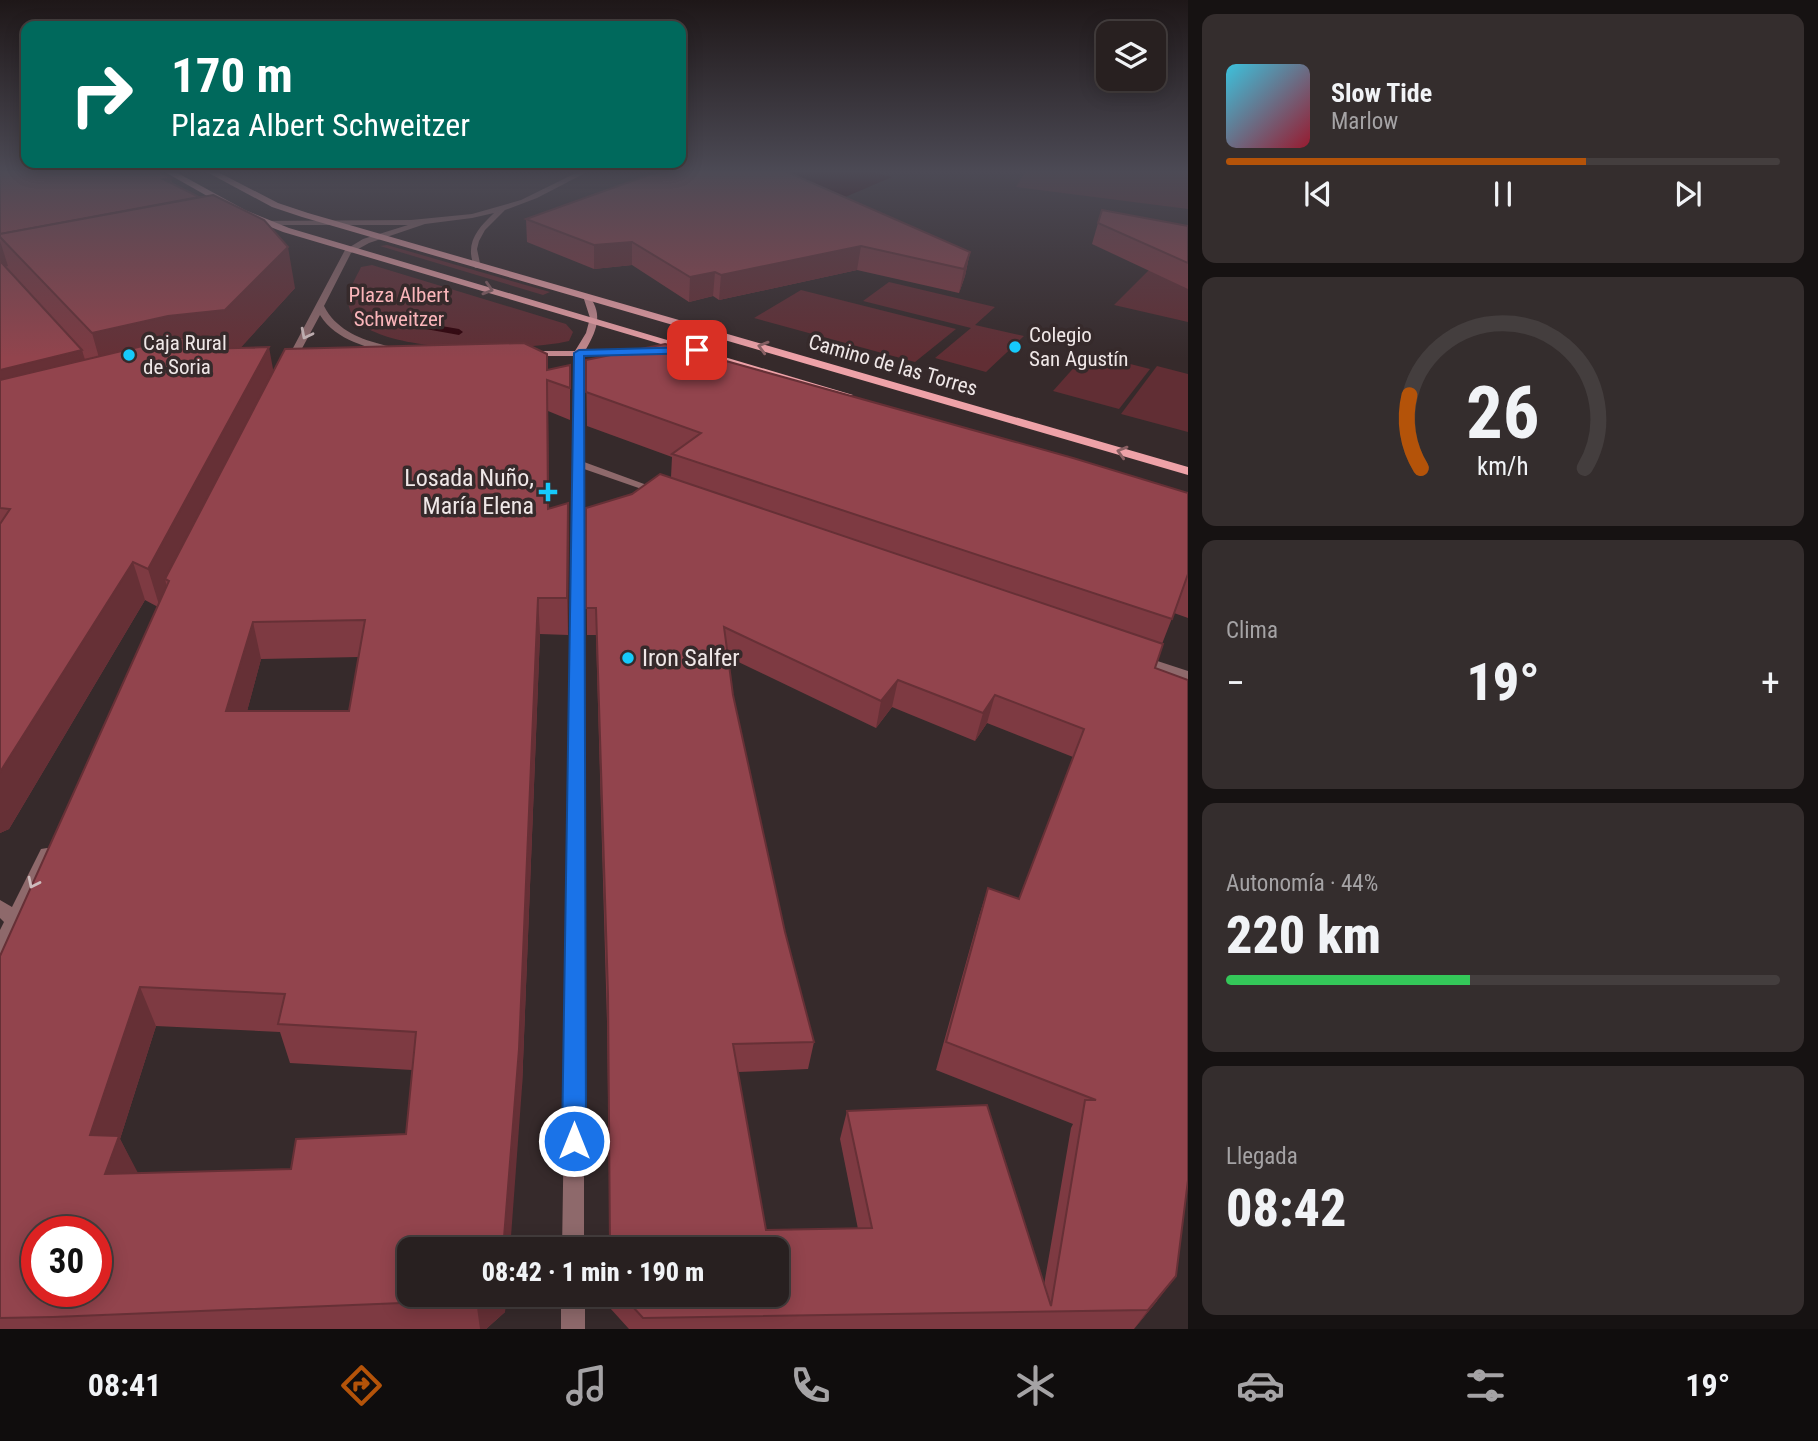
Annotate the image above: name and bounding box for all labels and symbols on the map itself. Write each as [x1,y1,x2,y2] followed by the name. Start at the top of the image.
[482,280,494,295] one-way arrow
[349,283,449,331] park label: Plaza Albert Schweitzer
[667,320,727,380] pin
[1029,323,1128,371] place label: Colegio San Agustín
[300,326,314,339] one-way arrow
[806,329,980,401] street label: Camino de las Torres
[143,331,227,379] place label: Caja Rural de Soria
[1007,339,1023,355] marker: Colegio San Agustín
[757,341,769,356] one-way arrow
[121,347,137,363] marker: Caja Rural de Soria
[1117,445,1129,460] one-way arrow
[404,464,534,520] place label: Losada Nuño, María Elena
[540,484,556,500] marker: Losada Nuño, María Elena
[642,644,740,672] place label: Iron Salfer
[620,650,636,666] marker: Iron Salfer
[27,876,41,888] one-way arrow
[537,1104,611,1178] position arrow
[21,1216,112,1307] speed limit sign: 30

